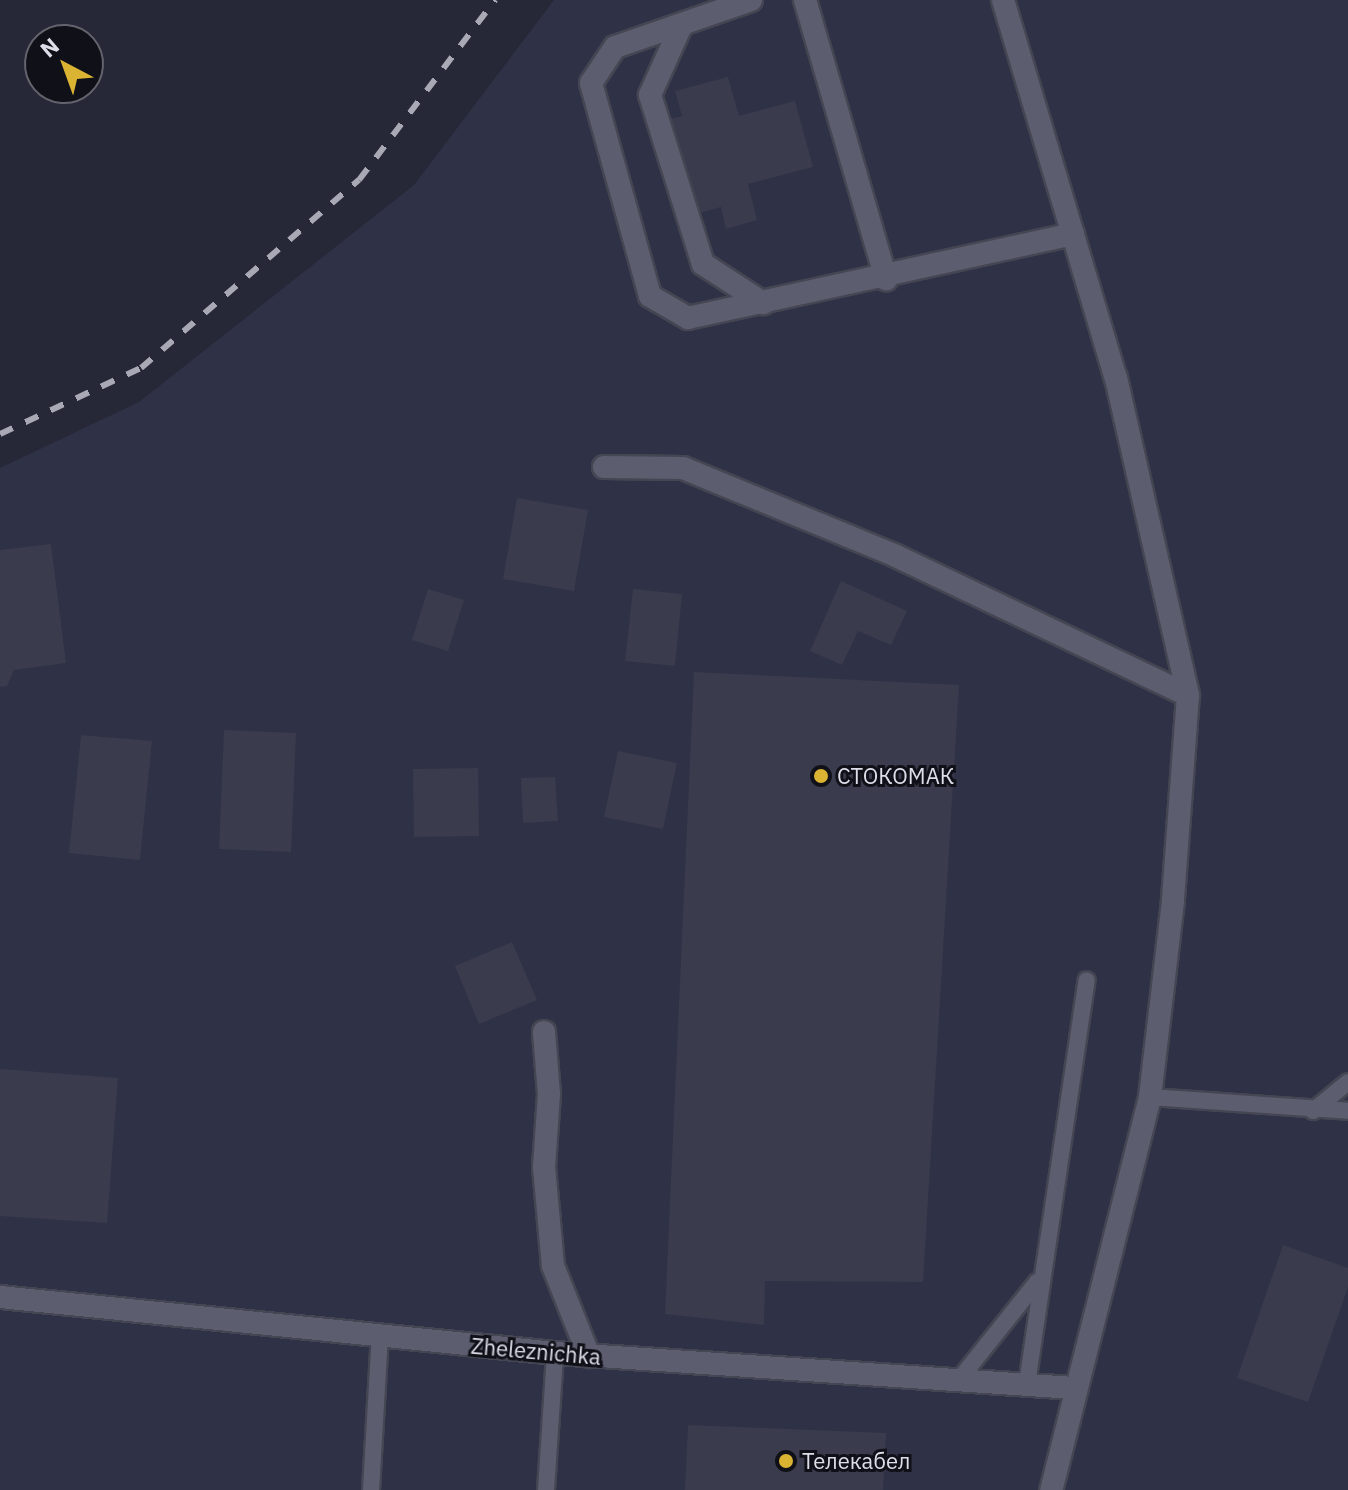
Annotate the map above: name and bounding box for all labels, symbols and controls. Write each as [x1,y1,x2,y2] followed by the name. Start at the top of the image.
[24,24,104,104] north arrow
[34,31,65,63] text: N
[837,763,954,789] place label: СТОКОМАК
[812,767,830,785] marker: СТОКОМАК
[470,1332,602,1370] street label: Zheleznichka
[802,1448,910,1474] place label: Телекабел
[777,1452,795,1470] marker: Телекабел

